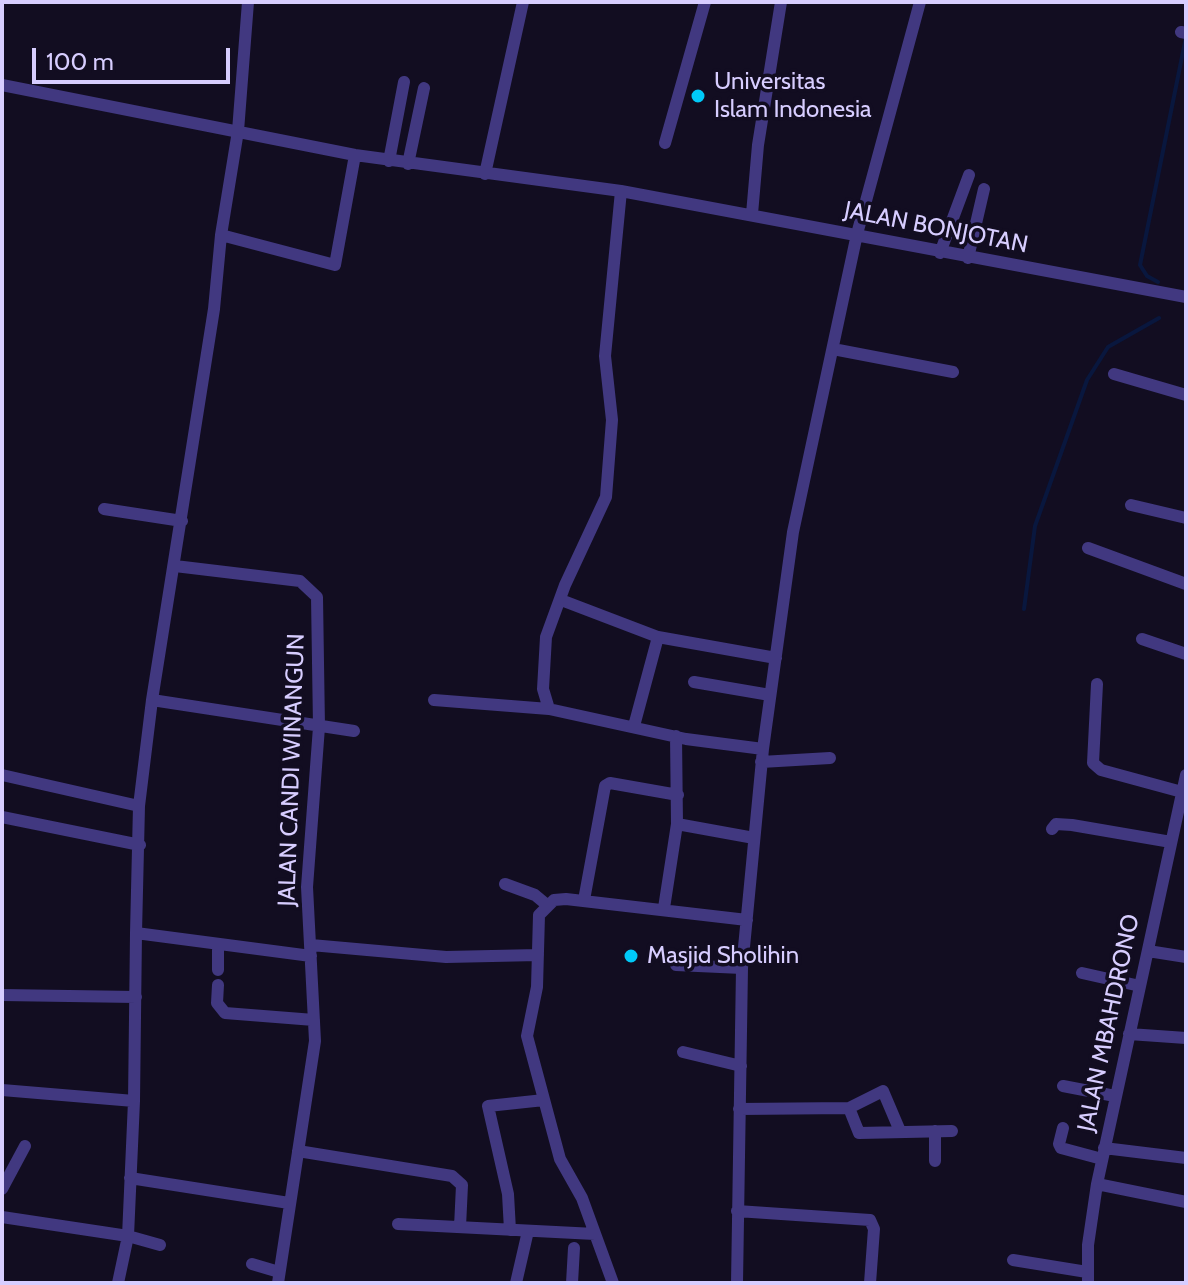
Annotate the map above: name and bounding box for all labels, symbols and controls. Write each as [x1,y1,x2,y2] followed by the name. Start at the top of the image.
[36,32,234,82] scale bar
[46,47,114,76] text: 100 m
[714,68,872,124] place label: Universitas Islam Indonesia
[689,87,707,105] marker: Universitas Islam Indonesia
[842,196,1030,260] street label: JALAN BONJOTAN
[273,633,311,907] street label: JALAN CANDI WINANGUN
[1072,912,1146,1134] street label: JALAN MBAHDRONO
[647,942,799,970] place label: Masjid Sholihin
[622,947,640,965] marker: Masjid Sholihin

